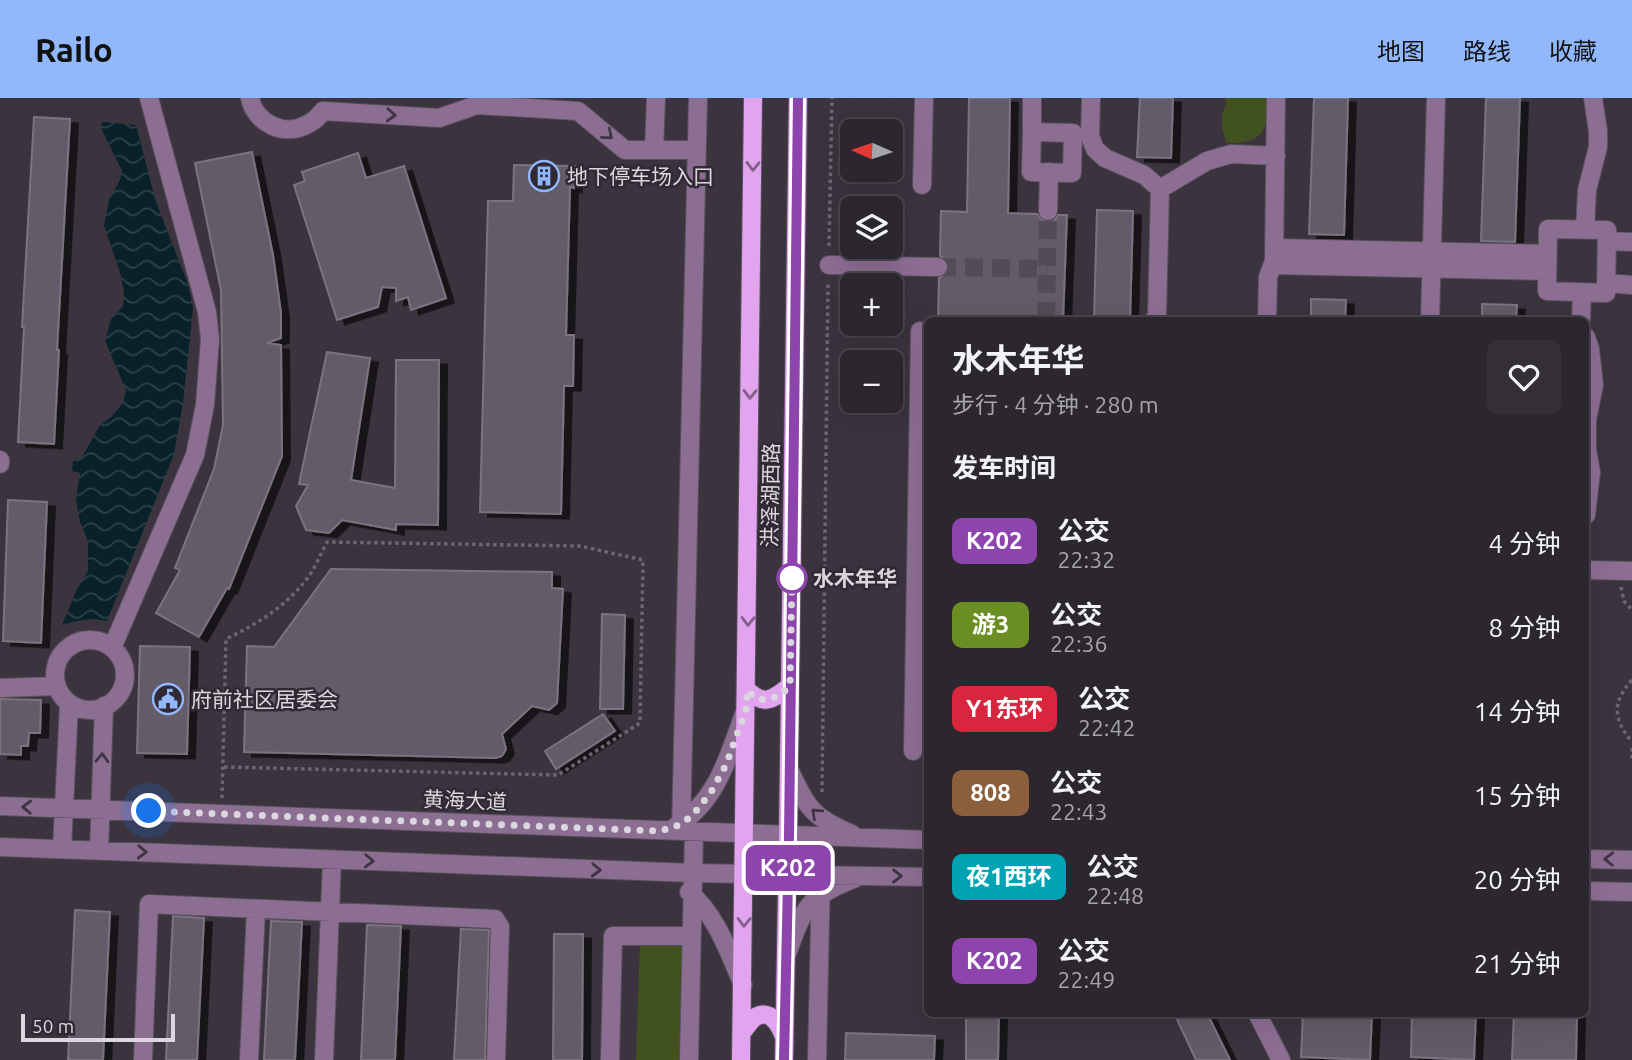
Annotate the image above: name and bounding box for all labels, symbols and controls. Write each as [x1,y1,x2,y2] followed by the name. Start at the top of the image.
[35,31,113,68] text: Railo
[1377,38,1425,65] text: 地图
[1463,38,1511,65] text: 路线
[1549,38,1597,65] text: 收藏
[386,107,397,122] one-way arrow
[840,119,903,182] north arrow
[840,119,903,413] map controls
[599,127,612,139] one-way arrow
[527,159,561,193] building icon: 地下停车场入口
[745,161,761,172] one-way arrow
[567,164,714,188] place label: 地下停车场入口
[840,196,903,259] button: layers
[840,273,903,336] button: +
[1487,340,1561,414] button: heart
[952,341,1084,378] text: 水木年华
[840,350,903,413] button: −
[742,389,758,399] one-way arrow
[952,392,1159,417] text: 步行 · 4 分钟 · 280 m
[757,442,783,548] street label: 洪泽湖西路
[952,453,1056,482] text: 发车时间
[1058,516,1110,545] text: 公交
[966,527,1023,554] text: K202
[1488,529,1561,558] text: 4 分钟
[1058,547,1115,572] text: 22:32
[777,563,807,593] marker: 水木年华
[813,566,897,590] place label: 水木年华
[1050,600,1102,629] text: 公交
[972,611,1009,638] text: 游3
[1488,613,1561,642] text: 8 分钟
[740,616,756,627] one-way arrow
[1050,631,1108,656] text: 22:36
[151,682,185,716] public building icon: 府前社区居委会
[1078,684,1130,713] text: 公交
[191,687,338,711] place label: 府前社区居委会
[966,695,1043,722] text: Y1东环
[1474,697,1561,726] text: 14 分钟
[1078,715,1135,740] text: 22:42
[95,752,110,763] one-way arrow
[1050,768,1102,797] text: 公交
[970,779,1011,806] text: 808
[1474,781,1561,810] text: 15 分钟
[423,787,507,813] street label: 黄海大道
[131,793,166,828] your location
[21,799,32,814] one-way arrow
[1050,799,1108,824] text: 22:43
[811,809,824,821] one-way arrow
[136,845,147,860] one-way arrow
[739,845,837,891] line badge: K202
[1087,852,1139,881] text: 公交
[1603,852,1614,867] one-way arrow
[364,853,375,869] one-way arrow
[760,854,816,881] text: K202
[591,862,602,877] one-way arrow
[966,863,1052,890] text: 夜1西环
[1474,865,1561,894] text: 20 分钟
[892,868,903,884] one-way arrow
[1087,883,1144,908] text: 22:48
[736,917,752,928] one-way arrow
[1058,936,1110,965] text: 公交
[966,947,1023,974] text: K202
[1474,949,1561,978] text: 21 分钟
[1058,967,1115,992] text: 22:49
[21,1011,175,1043] scale bar
[32,1015,74,1037] text: 50 m

